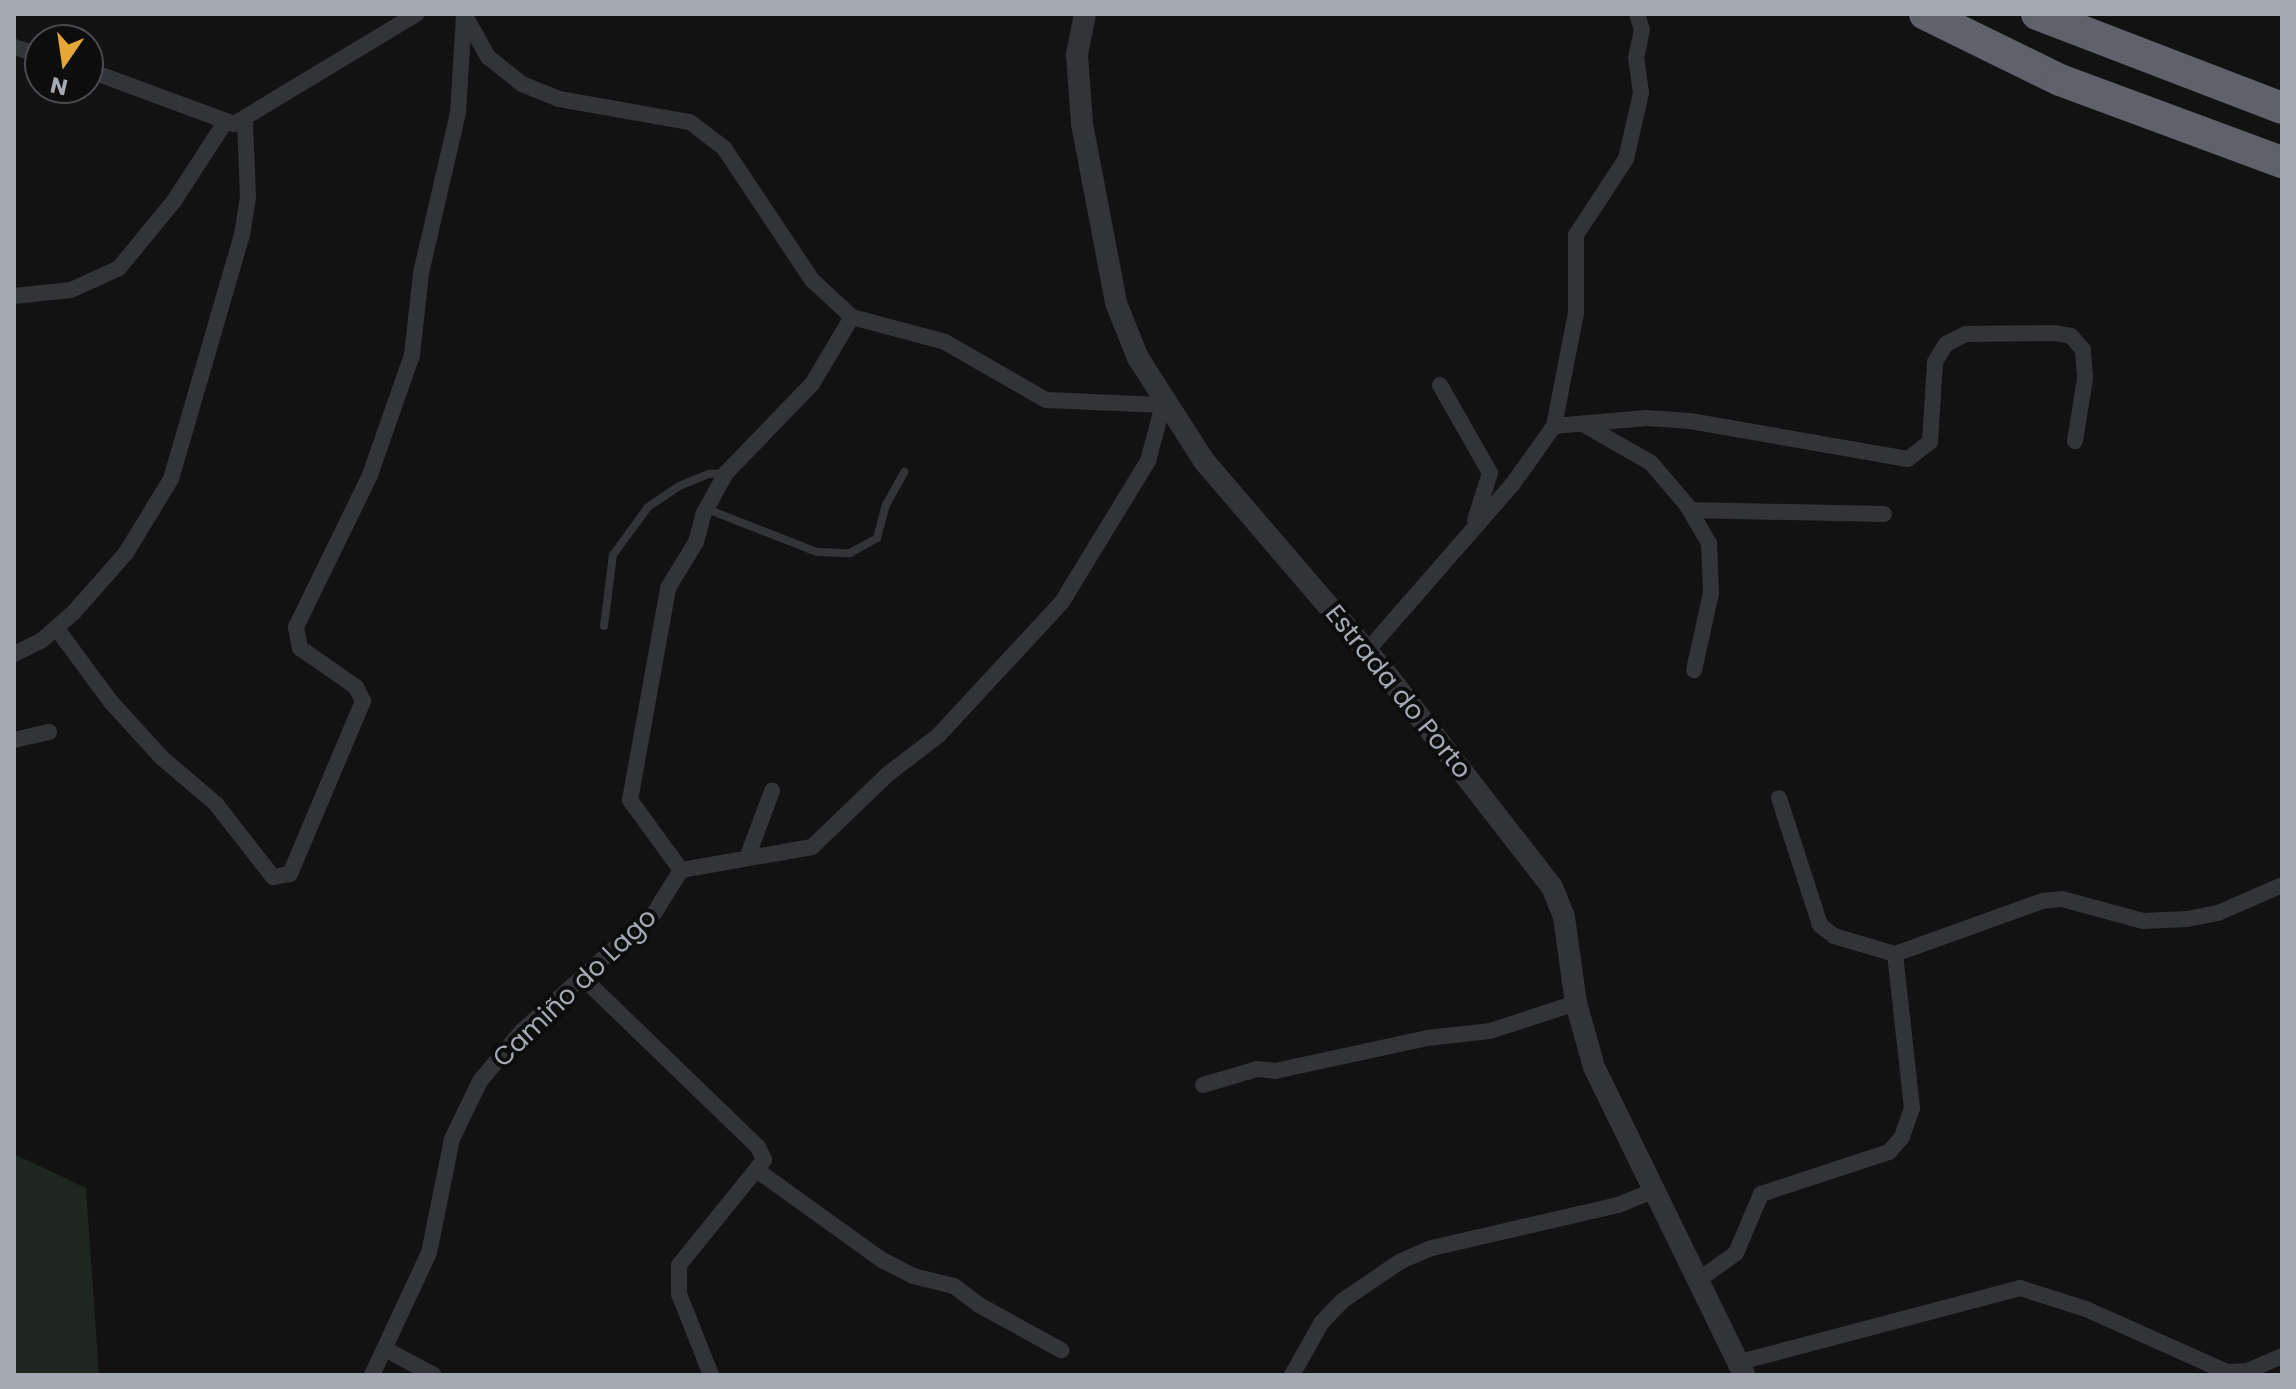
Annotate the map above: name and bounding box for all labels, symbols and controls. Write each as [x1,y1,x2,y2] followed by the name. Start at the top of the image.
[24,24,104,104] north arrow
[47,69,70,103] text: N
[1318,599,1478,785] street label: Estrada do Porto
[487,902,663,1074] street label: Camiño do Lago

